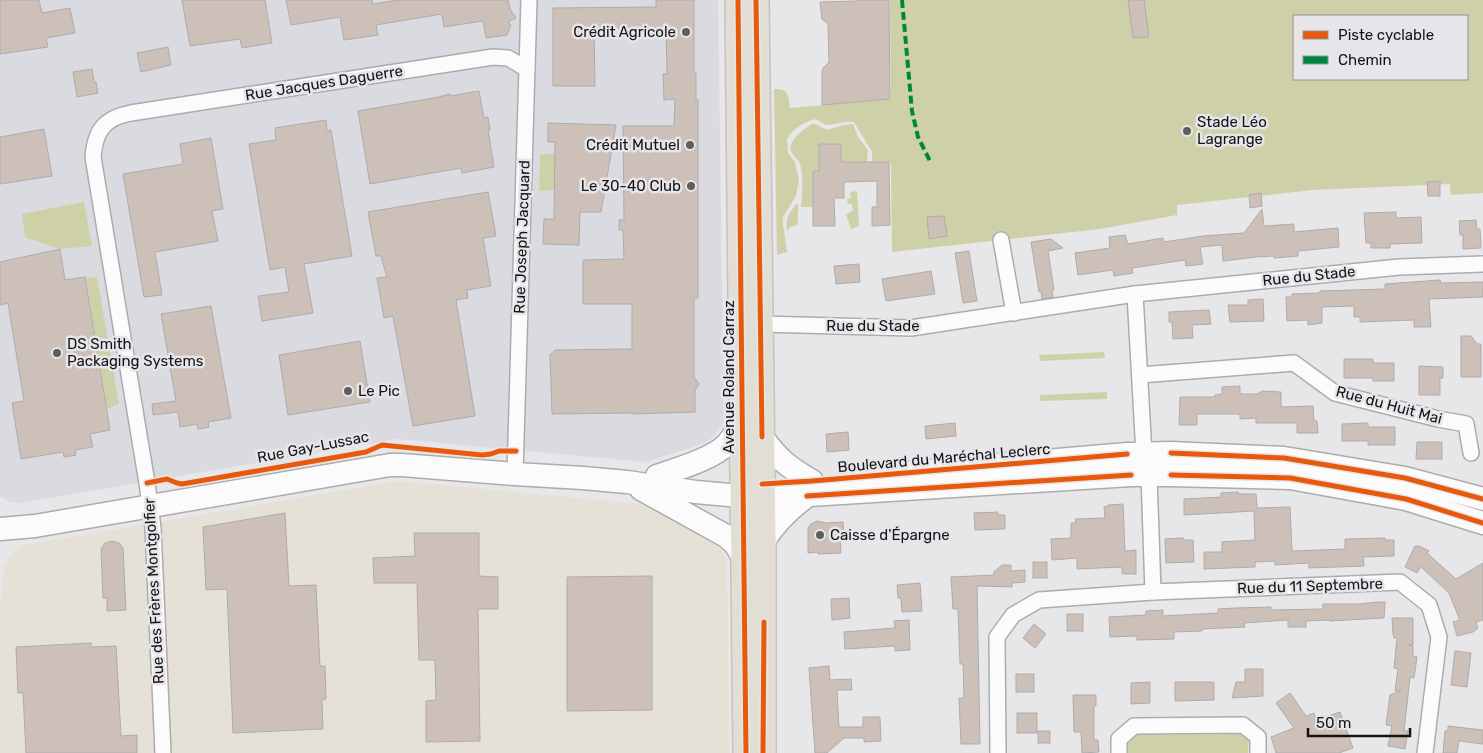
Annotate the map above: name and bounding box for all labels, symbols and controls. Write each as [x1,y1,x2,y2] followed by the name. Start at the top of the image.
[1293,15,1468,80] legend
[573,23,676,41] place label: Crédit Agricole
[680,26,692,38] marker: Crédit Agricole
[1338,26,1434,44] text: Piste cyclable
[1338,51,1392,69] text: Chemin
[244,62,404,104] street label: Rue Jacques Daguerre
[1197,113,1267,148] place label: Stade Léo Lagrange
[1181,125,1193,137] marker: Stade Léo Lagrange
[586,136,680,154] place label: Crédit Mutuel
[684,139,696,151] marker: Crédit Mutuel
[510,160,534,314] street label: Rue Joseph Jacquard
[581,177,681,195] place label: Le 30-40 Club
[685,180,697,192] marker: Le 30-40 Club
[1262,262,1356,290] street label: Rue du Stade
[720,300,738,454] street label: Avenue Roland Carraz
[826,317,920,335] street label: Rue du Stade
[67,335,204,370] place label: DS Smith Packaging Systems
[51,347,63,359] marker: DS Smith Packaging Systems
[358,382,400,400] place label: Le Pic
[1334,382,1444,428] street label: Rue du Huit Mai
[342,385,354,397] marker: Le Pic
[256,427,370,467] street label: Rue Gay-Lussac
[837,440,1051,476] street label: Boulevard du Maréchal Leclerc
[140,497,168,684] street label: Rue des Frères Montgolfier
[830,526,950,544] place label: Caisse d'Épargne
[814,529,826,541] marker: Caisse d'Épargne
[1237,574,1383,598] street label: Rue du 11 Septembre
[1308,706,1410,738] scale bar
[1316,714,1351,732] text: 50 m

